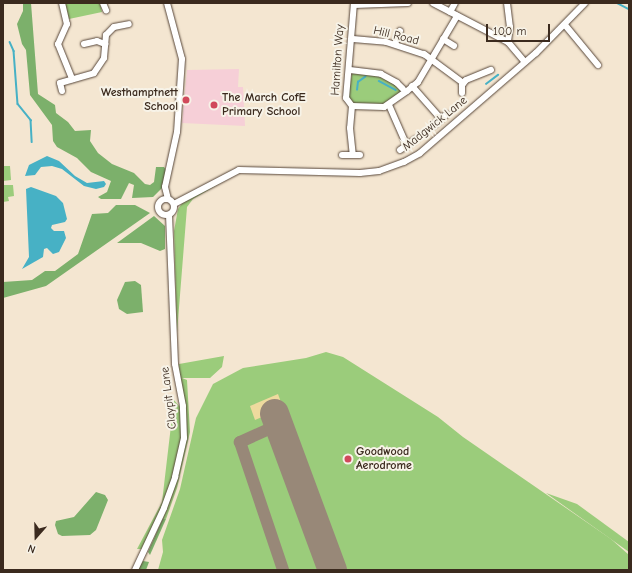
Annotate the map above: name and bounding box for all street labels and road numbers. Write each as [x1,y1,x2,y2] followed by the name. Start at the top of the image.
[372,23,420,49] street label: Hill Road
[328,24,348,96] street label: Hamilton Way
[400,94,470,154] street label: Madgwick Lane
[158,366,180,430] street label: Claypit Lane

